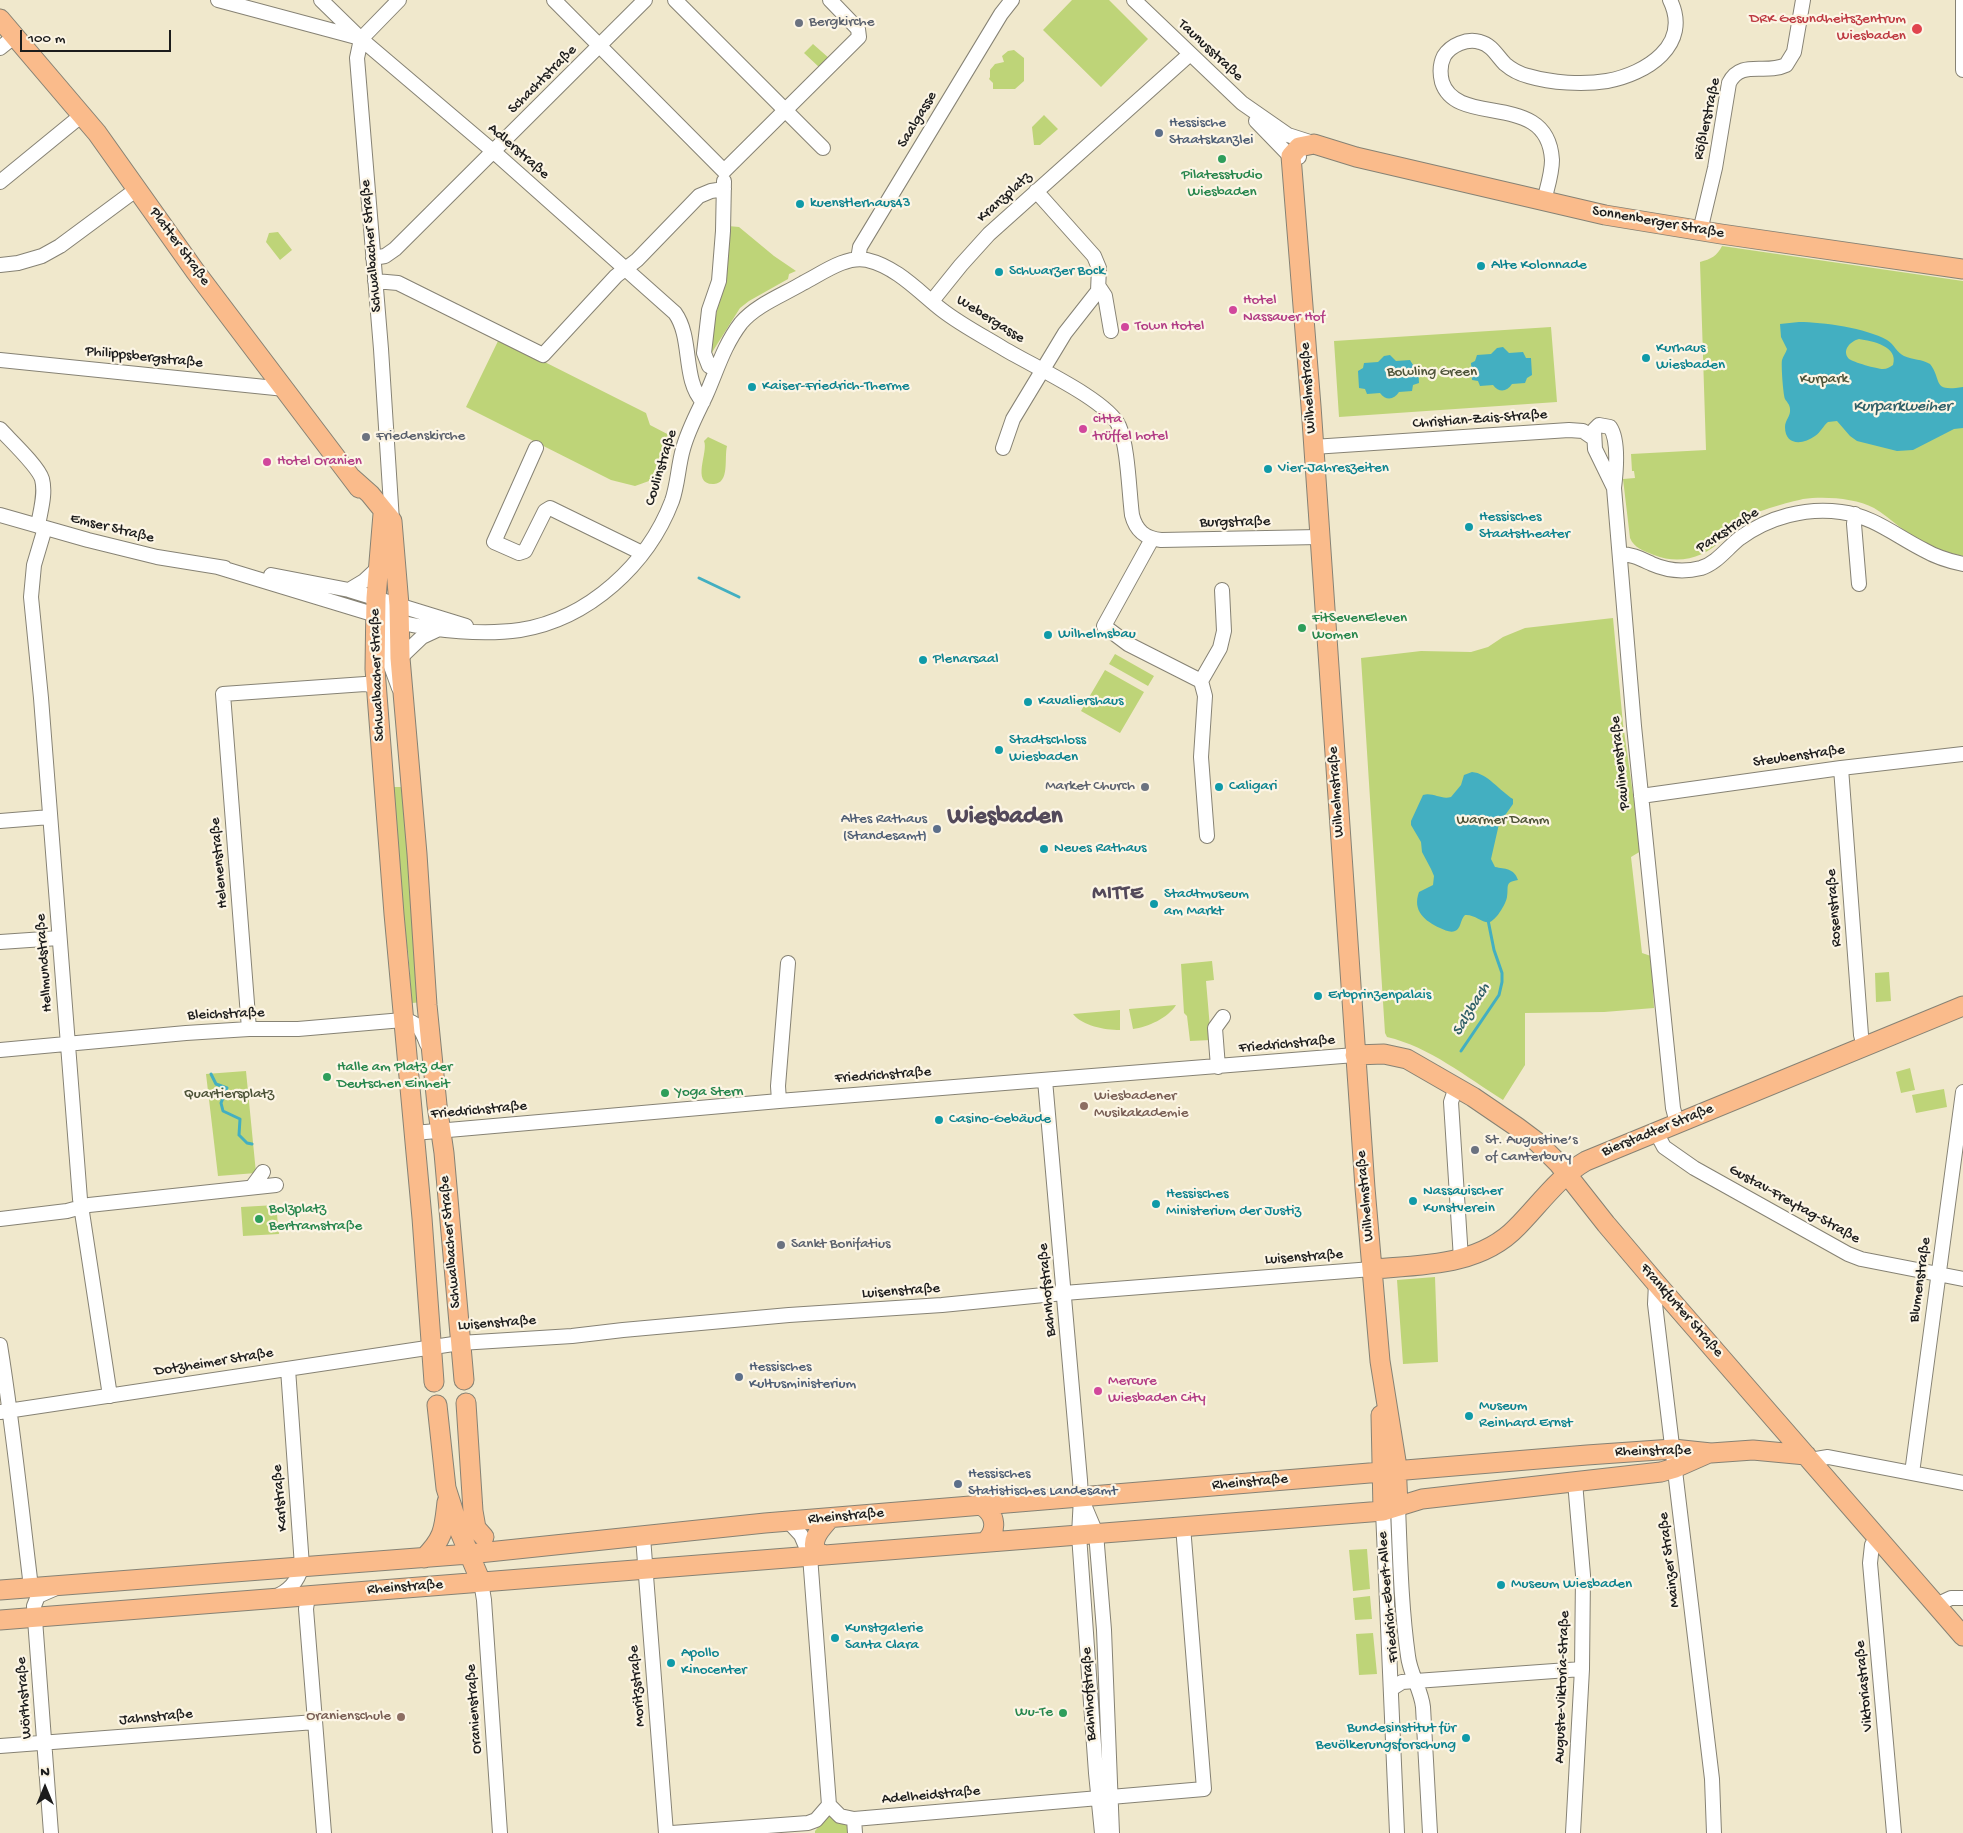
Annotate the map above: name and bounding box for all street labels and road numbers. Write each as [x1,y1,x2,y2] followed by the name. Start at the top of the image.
[1174,16,1246,86] street label: Taunusstraße
[505,42,581,118] street label: Schachtstraße
[1691,76,1725,162] street label: Rößlerstraße
[894,89,942,151] street label: Saalgasse
[483,120,553,184] street label: Adlerstraße
[974,169,1036,227] street label: Kranzplatz
[357,179,387,313] street label: Schwalbacher Straße
[1591,203,1725,243] street label: Sonnenberger Straße
[145,204,213,290] street label: Platter Straße
[953,292,1027,348] street label: Webergasse
[1297,342,1321,434] street label: Wilhelmstraße
[84,343,204,373] street label: Philippsbergstraße
[1412,406,1548,434] street label: Christian-Zais-Straße
[642,428,682,508] street label: Coulinstraße
[1693,504,1763,558] street label: Parkstraße
[68,510,156,548] street label: Emser Straße
[1200,513,1270,533] street label: Burgstraße
[367,608,389,742] street label: Schwalbacher Straße
[1607,715,1635,811] street label: Paulinenstraße
[1752,742,1846,772] street label: Steubenstraße
[1325,746,1349,838] street label: Wilhelmstraße
[207,817,233,909] street label: Helenenstraße
[1823,868,1847,948] street label: Rosenstraße
[33,913,57,1013] street label: Hellmundstraße
[187,1005,265,1025] street label: Bleichstraße
[1238,1032,1336,1058] street label: Friedrichstraße
[834,1064,932,1088] street label: Friedrichstraße
[430,1098,528,1124] street label: Friedrichstraße
[1599,1100,1717,1162] street label: Bierstadter Straße
[1353,1150,1379,1242] street label: Wilhelmstraße
[1725,1161,1863,1249] street label: Gustav-Freytag-Straße
[436,1175,466,1309] street label: Schwalbacher Straße
[1906,1236,1936,1324] street label: Blumenstraße
[1035,1243,1061,1337] street label: Bahnhofstraße
[1264,1246,1344,1270] street label: Luisenstraße
[1635,1260,1727,1362] street label: Frankfurter Straße
[861,1280,941,1304] street label: Luisenstraße
[457,1312,537,1336] street label: Luisenstraße
[153,1345,275,1381] street label: Dotzheimer Straße
[1615,1442,1691,1462] street label: Rheinstraße
[269,1464,293,1532] street label: Karlstraße
[1211,1471,1289,1495] street label: Rheinstraße
[807,1505,885,1529] street label: Rheinstraße
[1655,1511,1685,1609] street label: Mainzer Straße
[1374,1531,1404,1663] street label: Friedrich-Ebert-Allee
[366,1576,444,1600] street label: Rheinstraße
[1551,1610,1575,1764] street label: Auguste-Viktoria-Straße
[1852,1640,1878,1732] street label: Viktoriastraße
[625,1645,651,1727] street label: Moritzstraße
[1079,1647,1101,1741] street label: Bahnhofstraße
[13,1656,37,1740] street label: Wörthstraße
[463,1663,487,1755] street label: Oranienstraße
[119,1706,193,1730] street label: Jahnstraße
[881,1783,981,1809] street label: Adelheidstraße

